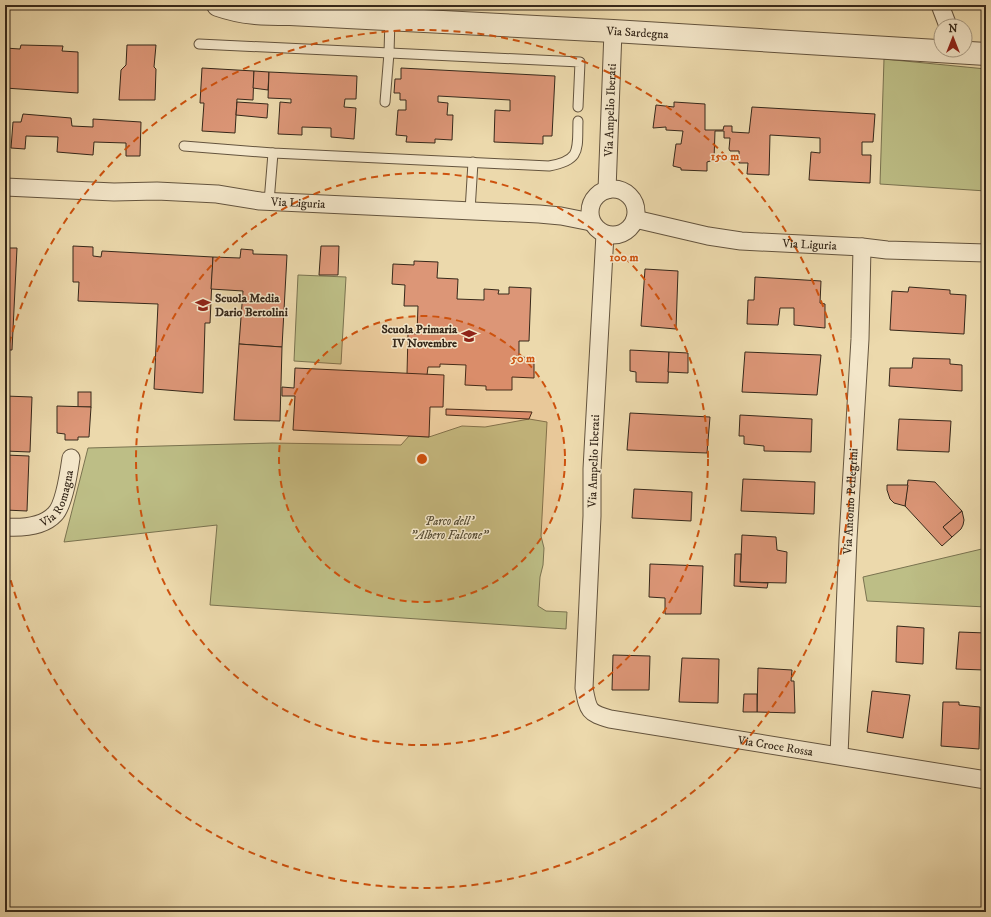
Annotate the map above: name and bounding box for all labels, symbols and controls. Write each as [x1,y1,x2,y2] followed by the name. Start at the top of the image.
[933,18,973,58] north arrow
[948,22,958,36] text: N
[605,23,670,42] street label: Via Sardegna
[601,63,619,158] street label: Via Ampelio Iberati
[711,149,739,164] text: 150 m
[270,194,327,212] street label: Via Liguria
[781,236,838,253] street label: Via Liguria
[610,250,638,265] text: 100 m
[215,291,288,320] place label: Scuola Media Dario Bertolini
[194,296,212,314] school or university icon: Scuola Media Dario Bertolini
[381,322,458,351] place label: Scuola Primaria IV Novembre
[460,327,478,345] school or university icon: Scuola Primaria IV Novembre
[510,351,535,366] text: 50 m
[585,414,603,509] street label: Via Ampelio Iberati
[840,448,861,556] street label: Via Antonio Pellegrini
[415,452,429,466] centre of rings
[37,468,77,531] street label: Via Romagna
[410,514,490,543] park label: Parco dell' "Albero Falcone"
[736,732,815,759] street label: Via Croce Rossa

